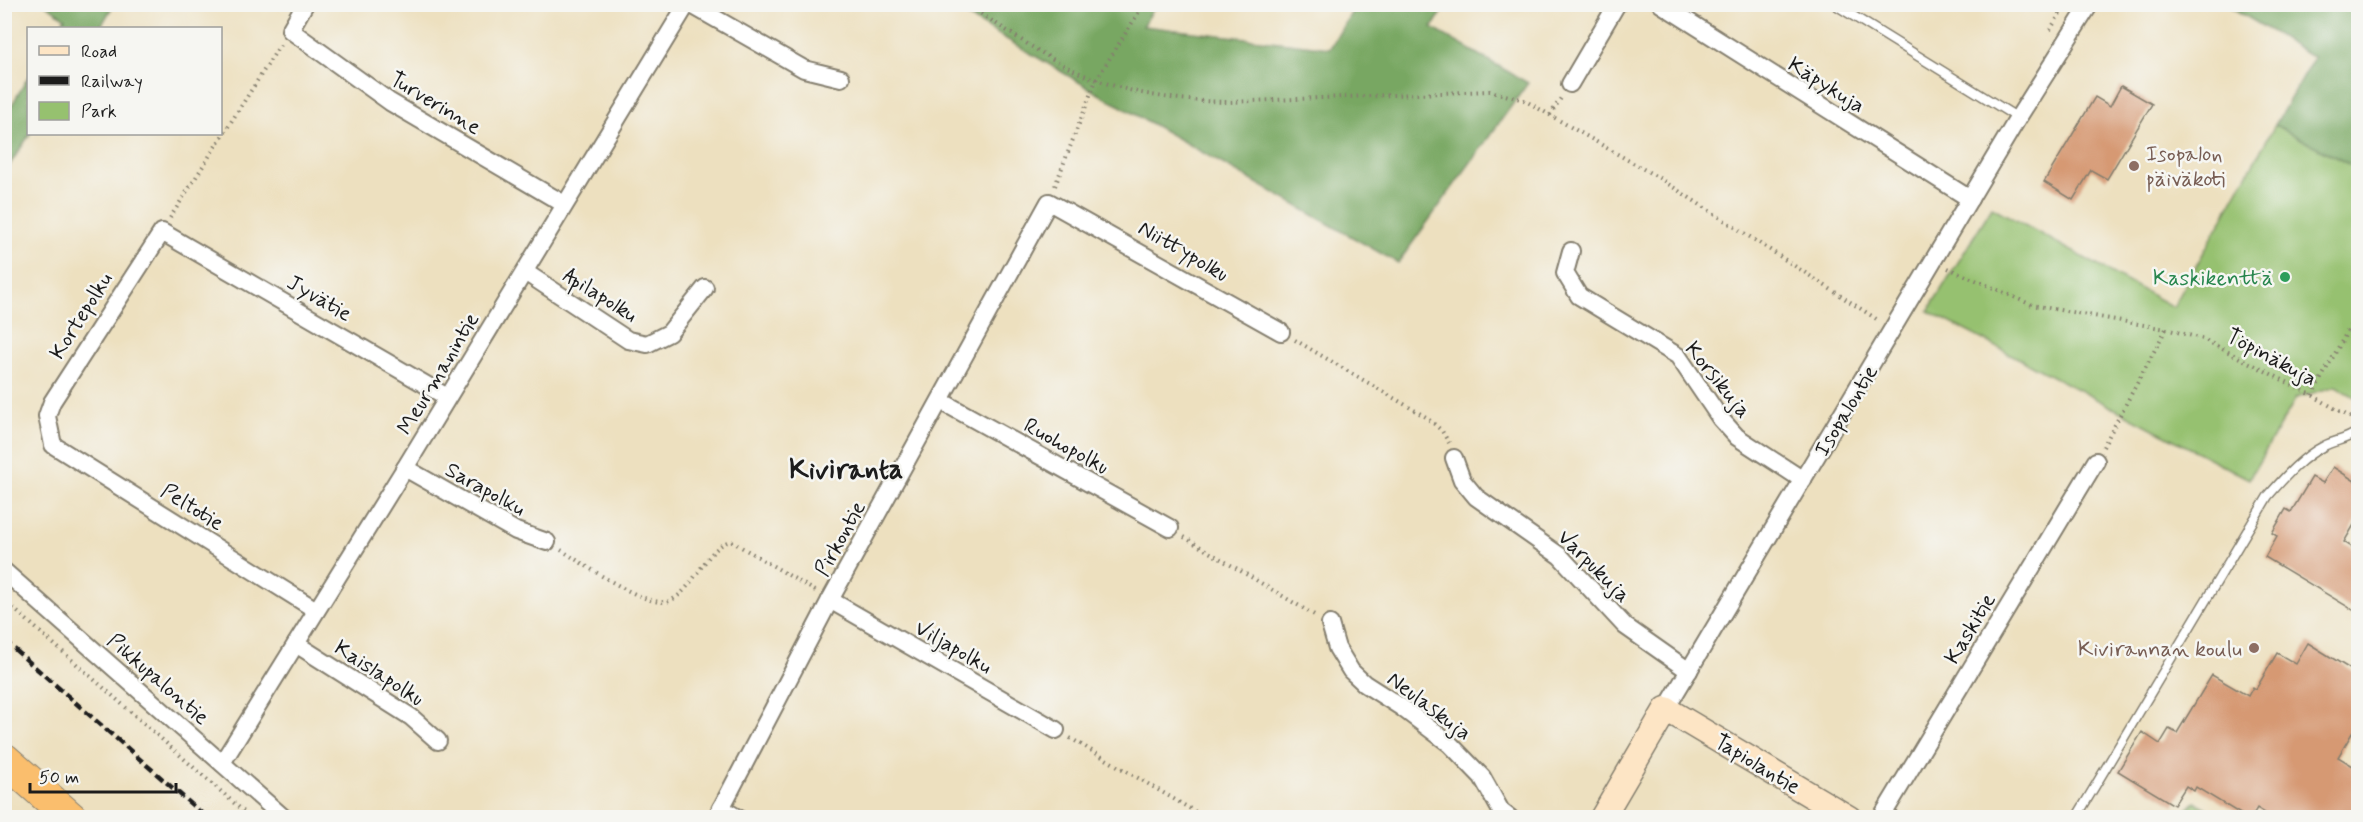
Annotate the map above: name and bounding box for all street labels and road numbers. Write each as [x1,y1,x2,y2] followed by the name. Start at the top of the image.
[1782,51,1870,120] street label: Käpykuja
[384,65,486,142] street label: Turverinne
[1133,215,1233,289] street label: Niittypolku
[556,262,642,331] street label: Apilapolku
[44,267,120,365] street label: Kortepolku
[281,269,357,329] street label: Jyvätie
[391,308,486,440] street label: Meurmanintie
[2221,322,2321,394] street label: Töpinäkuja
[1677,336,1757,425] street label: Korsikuja
[1809,360,1885,462] street label: Isopalontie
[1018,412,1114,482] street label: Ruohopolku
[440,456,530,523] street label: Sarapolku
[155,478,229,538] street label: Peltotie
[809,496,873,582] street label: Pirkontie
[1550,524,1636,610] street label: Varpukuja
[1939,588,2003,670] street label: Kaskitie
[909,614,997,681] street label: Viljapolku
[101,627,215,732] street label: Pikkupalontie
[329,634,429,713] street label: Kaislapolku
[1380,666,1477,748] street label: Neulaskuja
[1709,728,1805,802] street label: Tapiolantie

